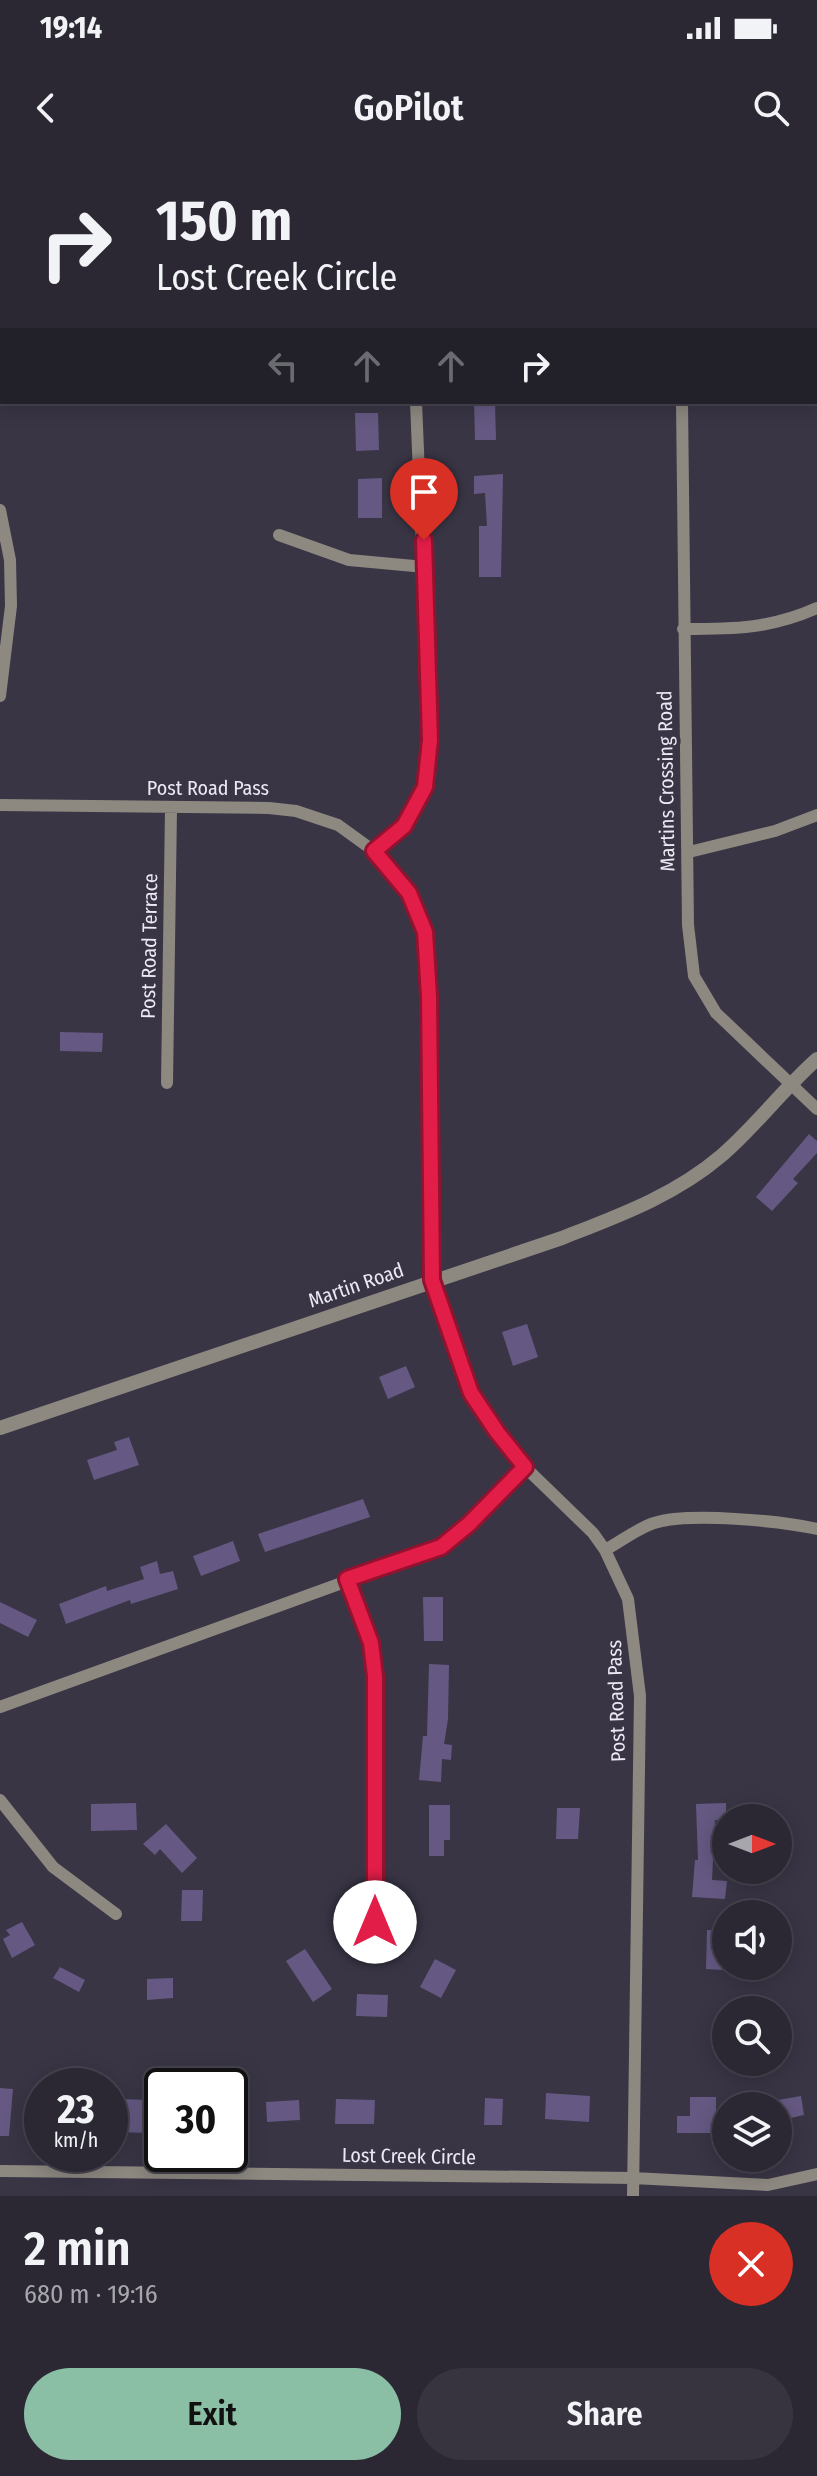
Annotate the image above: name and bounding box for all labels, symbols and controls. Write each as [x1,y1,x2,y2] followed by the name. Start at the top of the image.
[40,10,102,46] text: 19:14
[24,86,68,130] icon: back
[353,86,464,130] text: GoPilot
[749,86,793,130] icon: search
[156,188,292,255] text: 150 m
[24,192,128,296] icon: right
[156,256,397,300] text: Lost Creek Circle
[261,344,305,388] icon: left
[345,344,389,388] icon: ahead
[429,344,473,388] icon: ahead
[513,344,557,388] icon: right
[390,458,458,540] pin
[402,470,446,514] icon: arrive
[652,690,680,872] street label: Martins Crossing Road
[147,776,269,800] street label: Post Road Pass
[136,873,162,1019] street label: Post Road Terrace
[305,1257,407,1313] street label: Martin Road
[602,1639,630,1763] street label: Post Road Pass
[712,1804,792,1884] north arrow
[712,1804,792,2172] map controls
[333,1880,417,1964] position arrow
[712,1900,792,1980] button: sound
[712,1996,792,2076] button: search
[144,2068,248,2172] speed limit sign: 30
[57,2086,95,2134] text: 23
[712,2092,792,2172] button: layers
[54,2128,98,2152] text: km/h
[342,2143,476,2169] street label: Lost Creek Circle
[24,2220,131,2278] text: 2 min
[709,2222,793,2306] button: close
[24,2279,158,2310] text: 680 m · 19:16
[24,2368,401,2460] button: Exit
[417,2368,793,2460] button: Share

